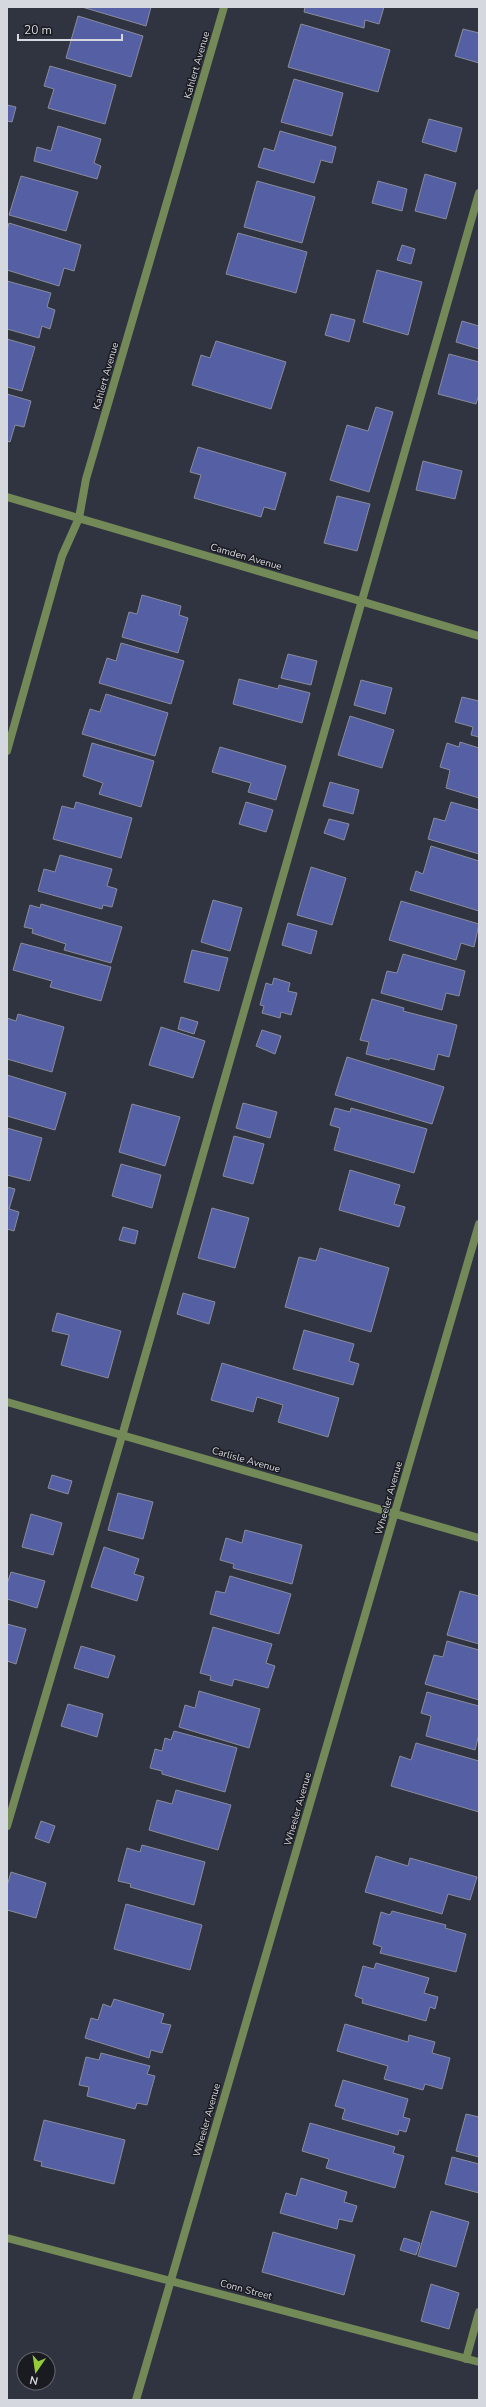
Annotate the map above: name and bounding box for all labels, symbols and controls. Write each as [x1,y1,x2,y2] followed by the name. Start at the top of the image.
[18,16,122,42] scale bar
[24,22,52,38] text: 20 m
[181,30,213,100] street label: Kahlert Avenue
[90,341,122,411] street label: Kahlert Avenue
[209,540,283,574] street label: Camden Avenue
[210,1444,282,1476] street label: Carlisle Avenue
[372,1460,406,1536] street label: Wheeler Avenue
[281,1771,315,1847] street label: Wheeler Avenue
[190,2082,224,2158] street label: Wheeler Avenue
[219,2276,274,2304] street label: Conn Street
[16,2351,56,2391] north arrow
[28,2372,40,2388] text: N

